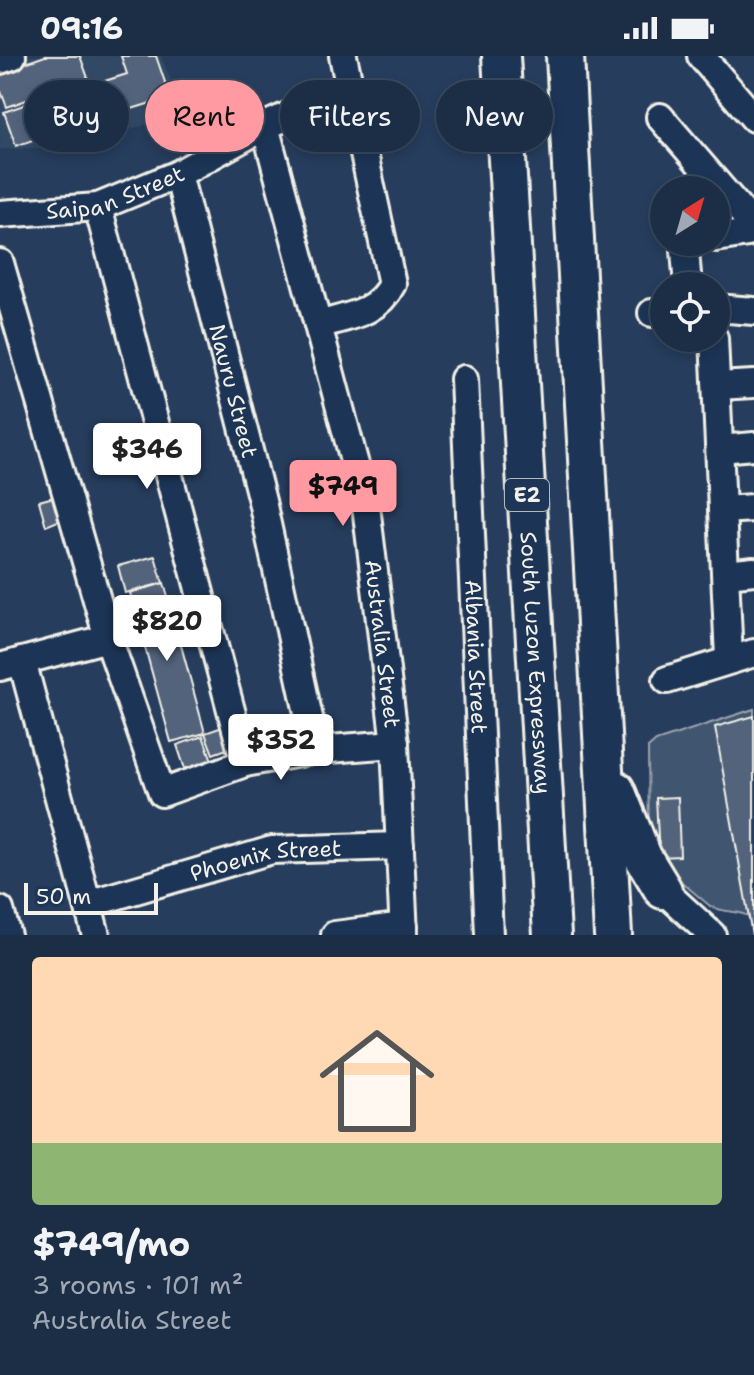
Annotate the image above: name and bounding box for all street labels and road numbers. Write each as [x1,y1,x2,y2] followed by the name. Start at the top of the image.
[45,159,190,226] street label: Saipan Street
[202,321,264,461] street label: Nauru Street
[505,479,549,511] road number: E2
[514,531,558,795] street label: South Luzon Expressway
[358,558,407,729] street label: Australia Street
[458,579,494,734] street label: Albania Street
[186,834,342,888] street label: Phoenix Street

